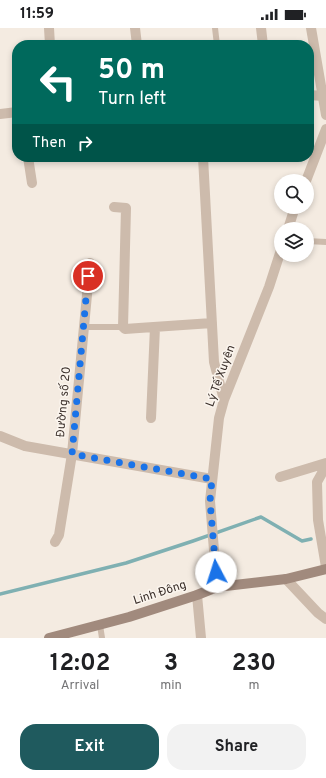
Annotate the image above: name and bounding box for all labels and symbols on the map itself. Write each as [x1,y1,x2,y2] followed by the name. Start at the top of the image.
[71,259,105,293] pin
[202,343,240,409] street label: Lý Tế Xuyên
[53,366,75,438] street label: Đường số 20
[195,551,237,593] position arrow
[131,577,189,609] street label: Linh Đông

